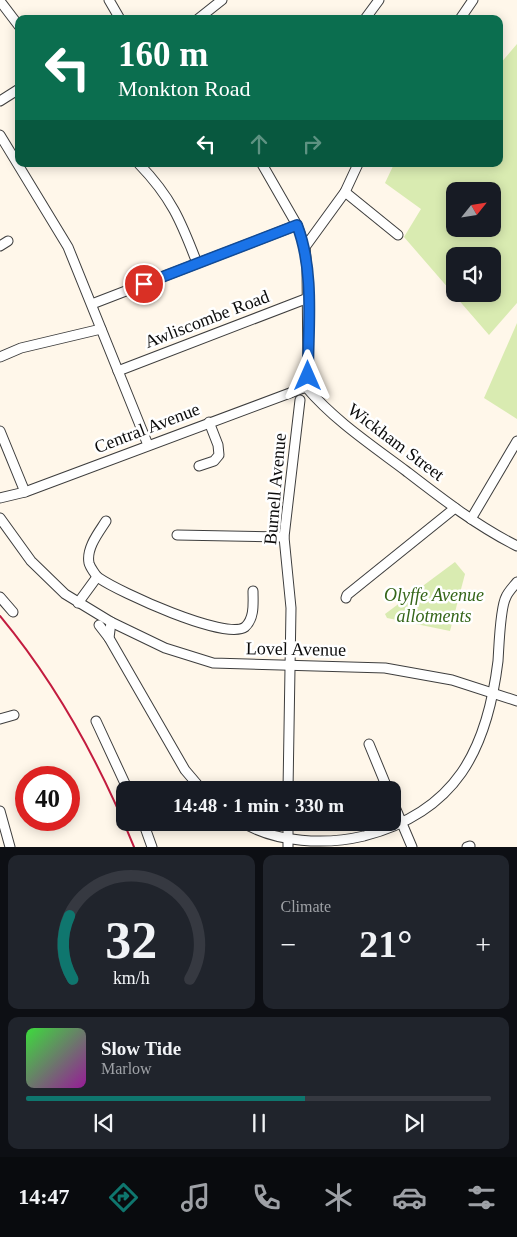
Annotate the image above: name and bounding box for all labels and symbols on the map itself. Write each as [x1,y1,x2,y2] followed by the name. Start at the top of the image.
[446,182,501,238] north arrow
[123,263,165,305] pin
[142,286,272,352] street label: Awliscombe Road
[281,349,333,401] position arrow
[92,399,202,457] street label: Central Avenue
[344,399,448,485] street label: Wickham Street
[260,432,290,546] street label: Burnell Avenue
[384,585,484,626] park label: Olyffe Avenue allotments
[246,638,346,660] street label: Lovel Avenue
[15,766,80,831] speed limit sign: 40

